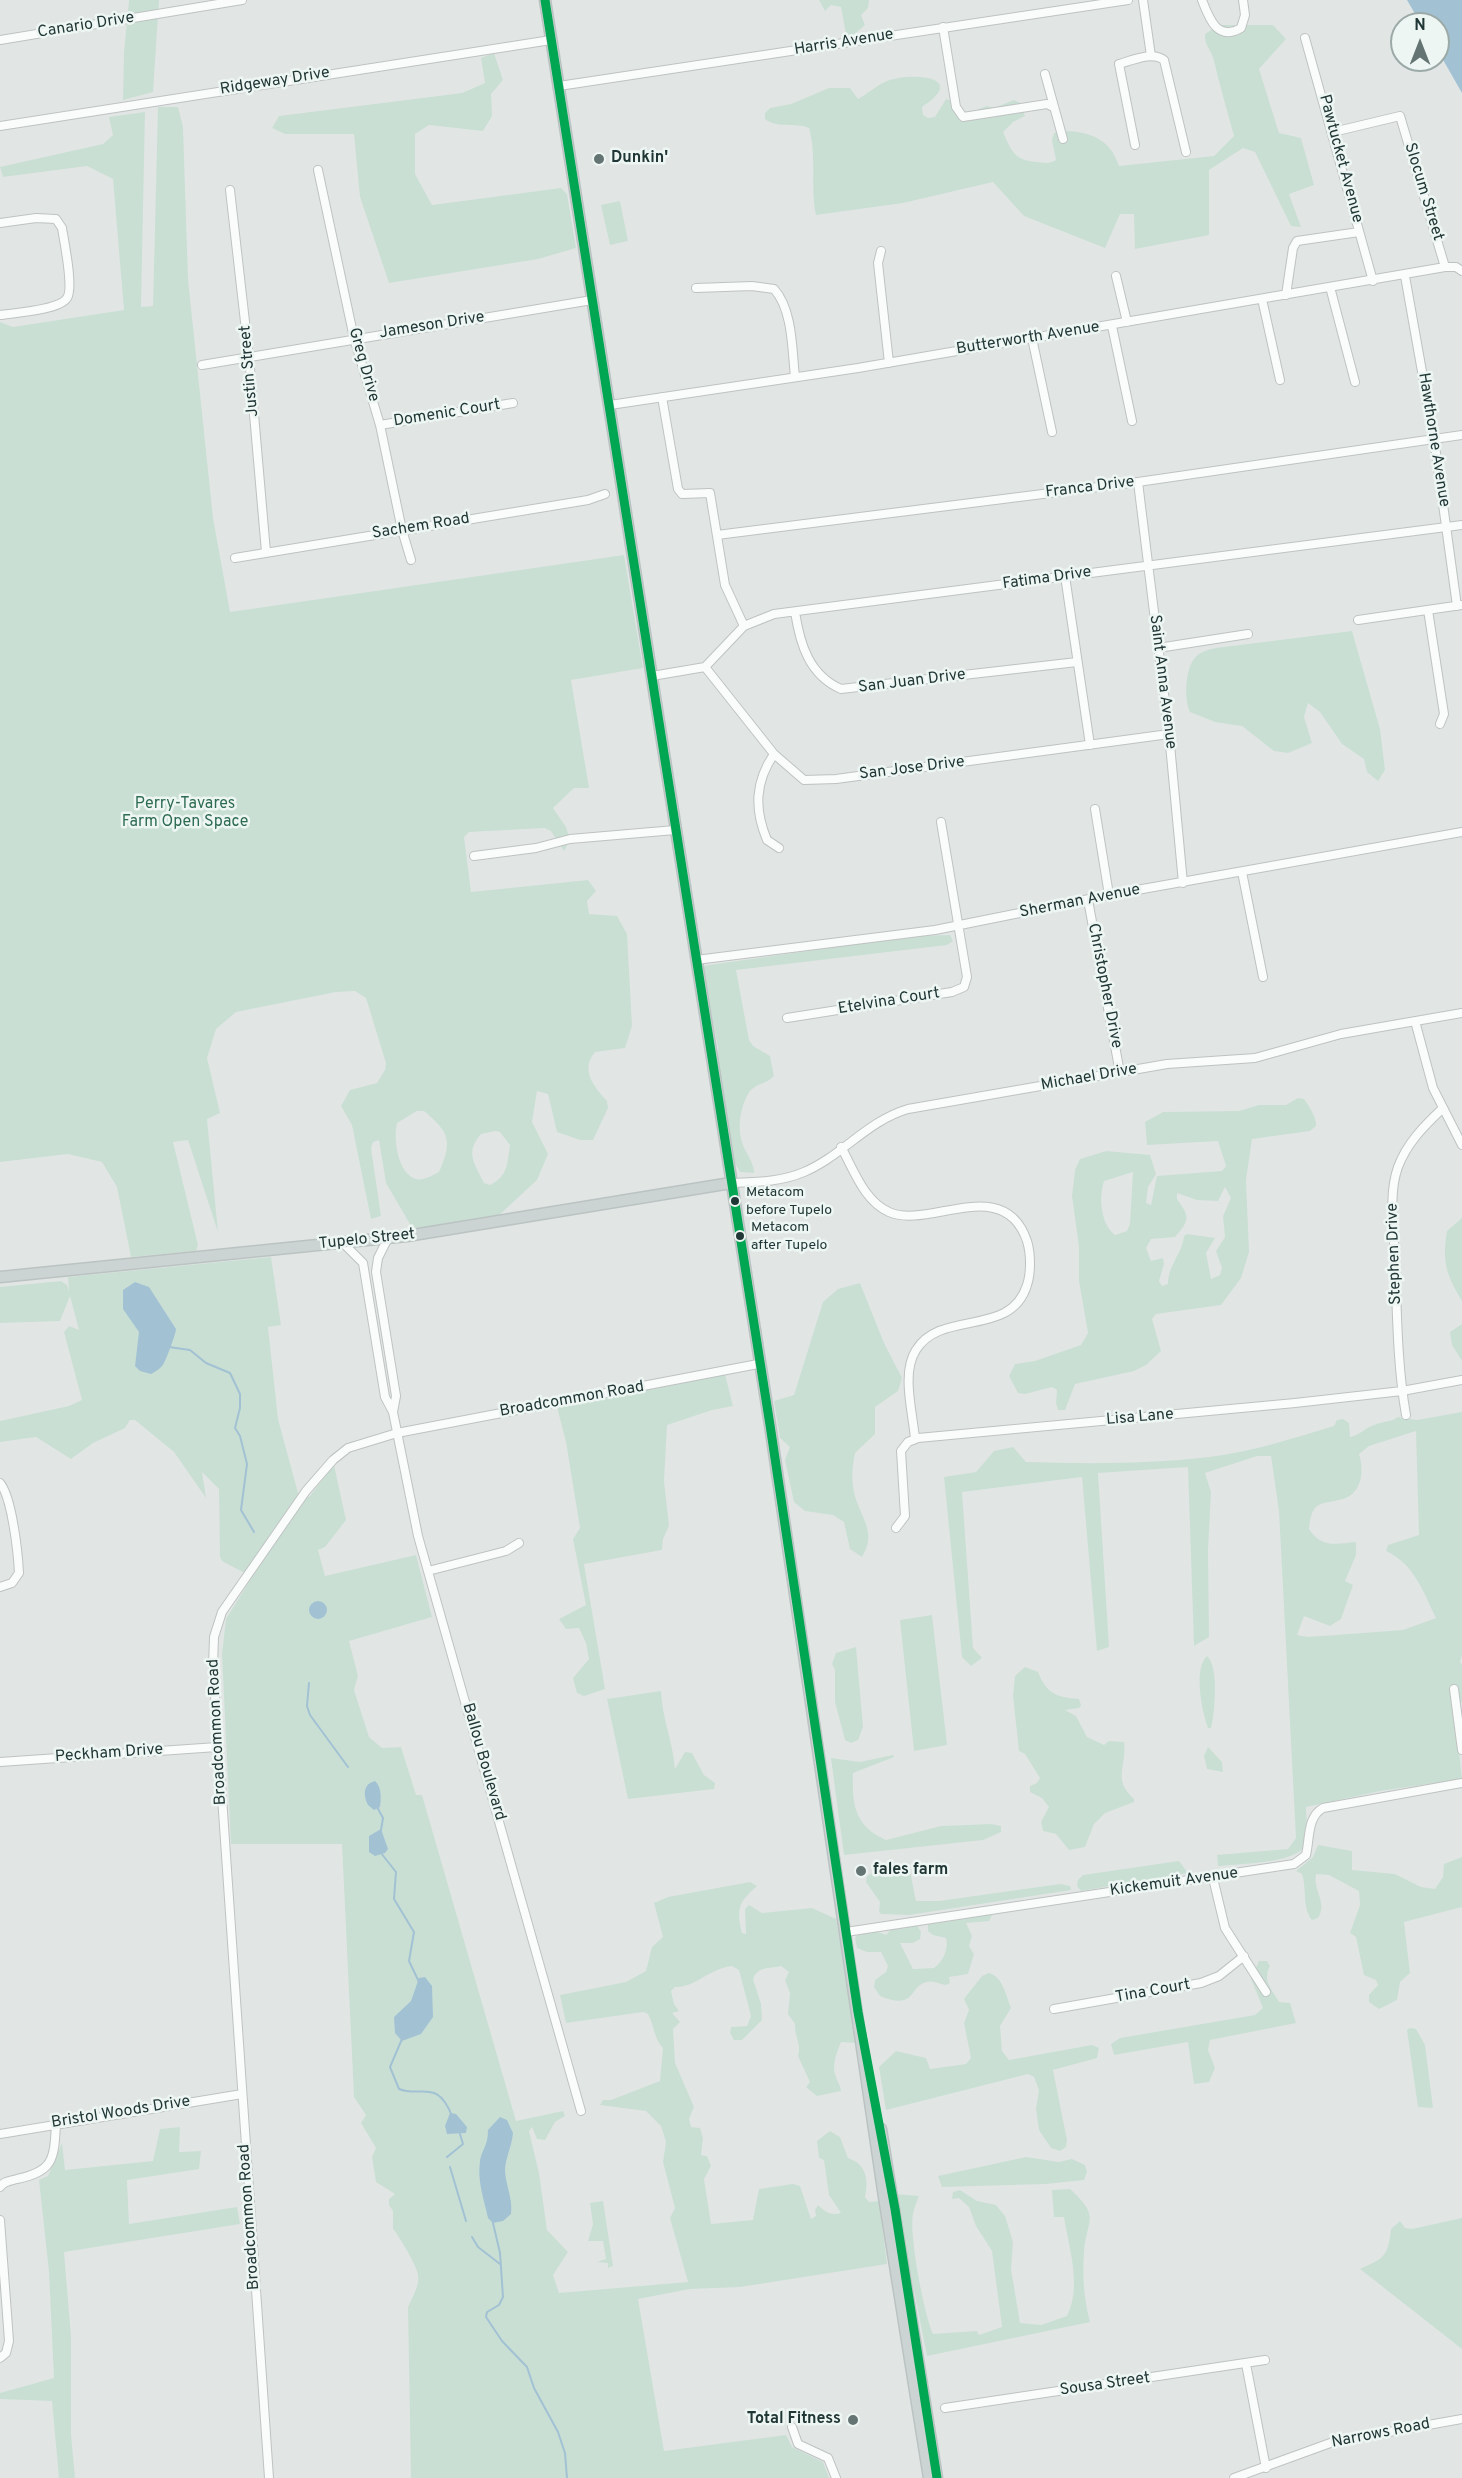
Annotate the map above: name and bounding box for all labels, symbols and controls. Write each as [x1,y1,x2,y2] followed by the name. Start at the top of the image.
[36,9,136,43] street label: Canario Drive
[1390,12,1450,72] north arrow
[1414,16,1426,36] text: N
[793,26,895,60] street label: Harris Avenue
[219,64,331,100] street label: Ridgeway Drive
[1314,93,1366,225] street label: Pawtucket Avenue
[1399,141,1447,243] street label: Slocum Street
[611,149,668,169] place label: Dunkin'
[592,152,606,166] marker: Dunkin'
[378,308,486,344] street label: Jameson Drive
[955,318,1101,360] street label: Butterworth Avenue
[236,324,264,418] street label: Justin Street
[343,326,383,404] street label: Greg Drive
[1413,372,1453,508] street label: Hawthorne Avenue
[392,396,502,432] street label: Domenic Court
[1044,473,1136,503] street label: Franca Drive
[371,510,471,544] street label: Sachem Road
[1001,563,1093,595] street label: Fatima Drive
[1144,614,1180,750] street label: Saint Anna Avenue
[857,666,967,698] street label: San Juan Drive
[858,753,966,785] street label: San Jose Drive
[122,795,248,833] park label: Perry-Tavares Farm Open Space
[1018,881,1142,923] street label: Sherman Avenue
[1082,922,1126,1050] street label: Christopher Drive
[837,984,941,1020] street label: Etelvina Court
[1040,1060,1138,1096] street label: Michael Drive
[746,1185,832,1218] place label: Metacom before Tupelo
[729,1195,741,1207] marker: Metacom before Tupelo
[1384,1203,1406,1305] street label: Stephen Drive
[751,1220,827,1252] place label: Metacom after Tupelo
[318,1225,416,1255] street label: Tupelo Street
[734,1230,746,1242] marker: Metacom after Tupelo
[498,1378,646,1422] street label: Broadcommon Road
[1105,1405,1175,1431] street label: Lisa Lane
[205,1658,231,1806] street label: Broadcommon Road
[457,1701,509,1823] street label: Ballou Boulevard
[54,1741,164,1767] street label: Peckham Drive
[873,1861,948,1881] place label: fales farm
[854,1864,868,1878] marker: fales farm
[1109,1864,1239,1902] street label: Kickemuit Avenue
[1114,1976,1192,2008] street label: Tina Court
[50,2093,192,2133] street label: Bristol Woods Drive
[235,2143,265,2291] street label: Broadcommon Road
[1059,2369,1151,2401] street label: Sousa Street
[747,2410,841,2430] place label: Total Fitness
[846,2413,860,2427] marker: Total Fitness
[1330,2415,1432,2453] street label: Narrows Road

